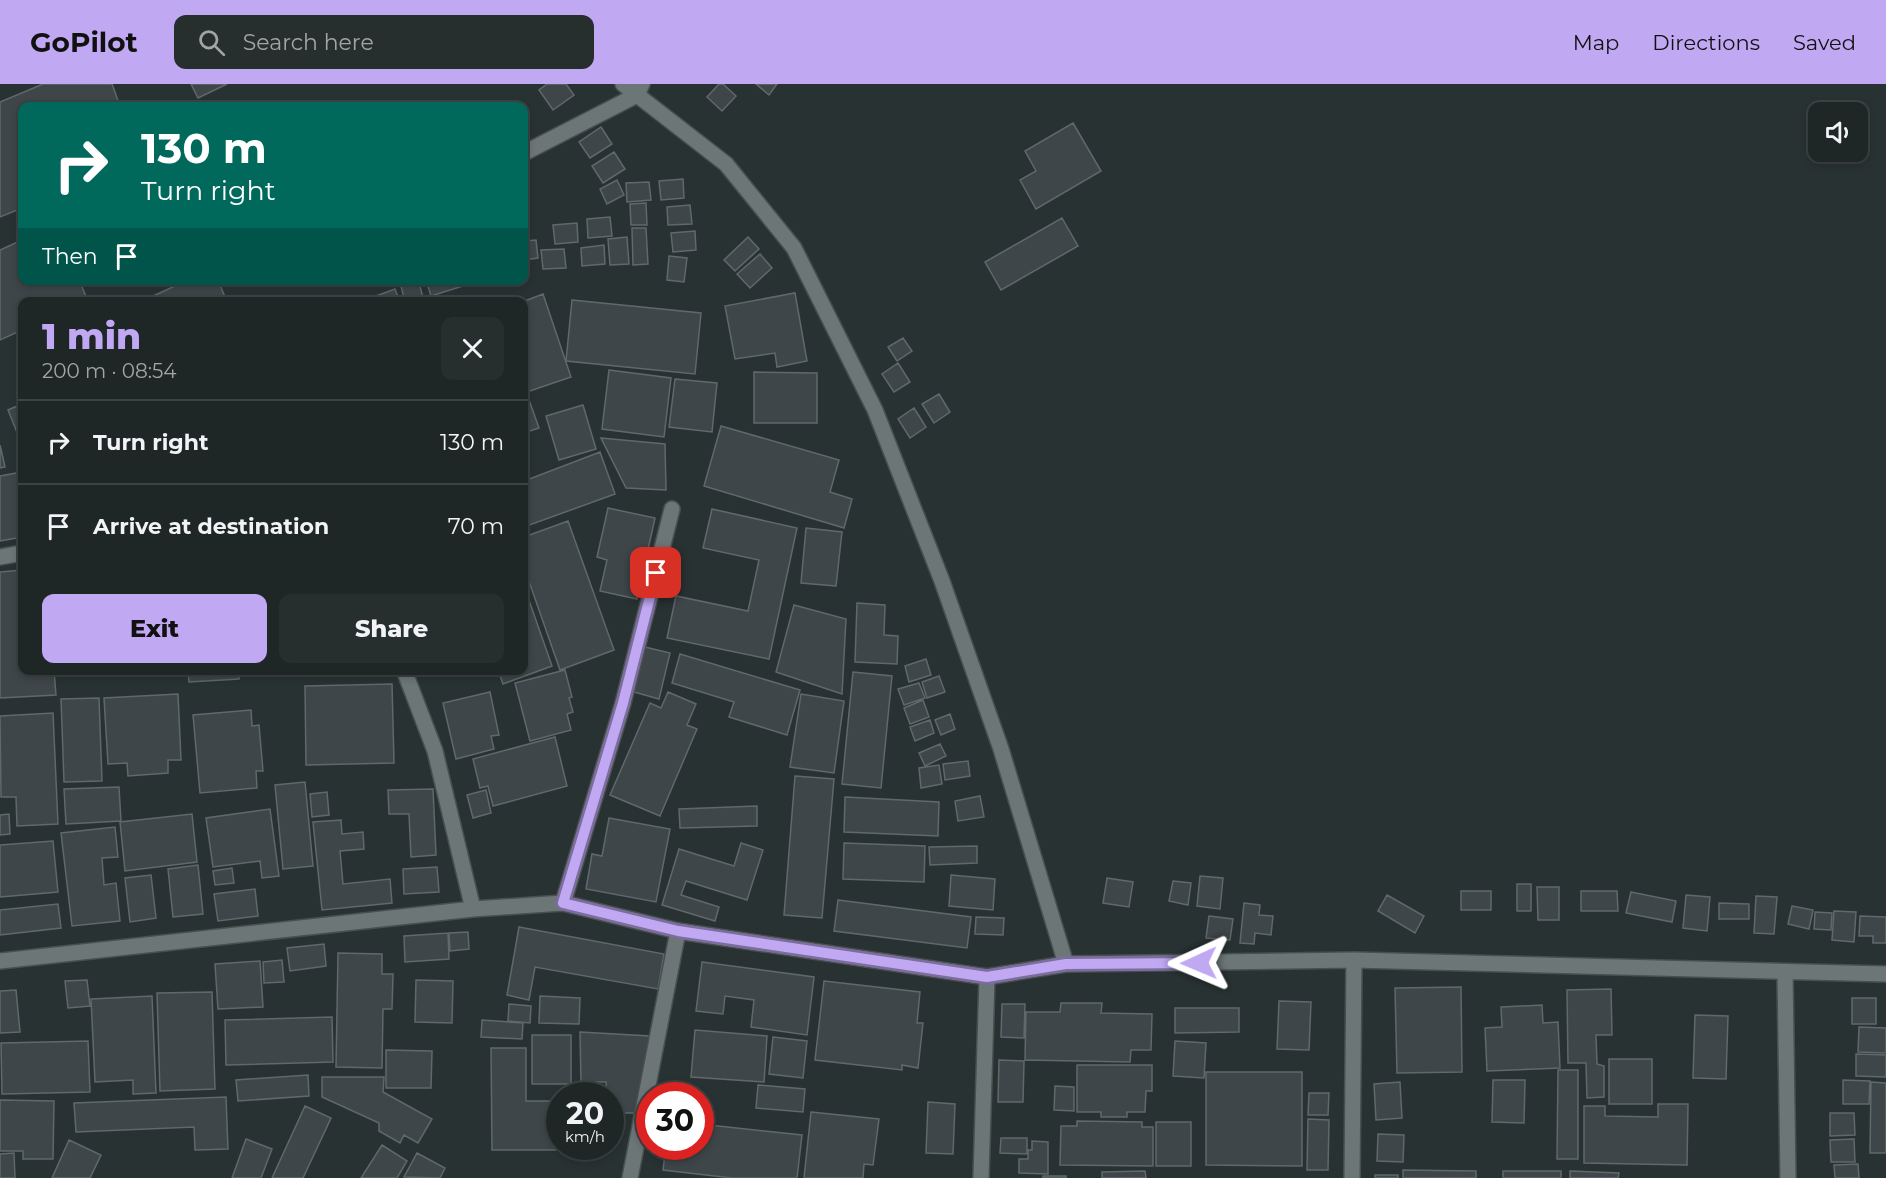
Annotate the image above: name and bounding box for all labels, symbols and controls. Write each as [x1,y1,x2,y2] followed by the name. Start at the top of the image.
[174,15,594,69] search box
[30,25,138,59] text: GoPilot
[195,26,228,59] icon: search
[243,29,374,56] text: Search here
[1573,30,1619,55] text: Map
[1652,30,1760,55] text: Directions
[1793,30,1856,55] text: Saved
[1808,102,1868,162] map controls
[1808,102,1868,162] button: sound
[141,122,267,174] text: 130 m
[42,126,120,204] icon: right
[141,174,276,207] text: Turn right
[110,240,143,273] icon: arrive
[42,243,98,270] text: Then
[42,314,141,358] text: 1 min
[441,317,504,380] button: close
[42,359,177,383] text: 200 m · 08:54
[42,426,75,459] icon: right
[93,429,208,456] text: Turn right
[440,429,504,456] text: 130 m
[42,510,75,543] icon: arrive
[93,513,329,540] text: Arrive at destination
[448,513,504,540] text: 70 m
[630,547,681,598] pin
[639,556,672,589] icon: arrive
[42,594,267,663] button: Exit
[279,594,504,663] button: Share
[1167,931,1231,995] position arrow
[636,1082,714,1160] speed limit sign: 30
[566,1095,604,1132] text: 20
[565,1127,605,1146] text: km/h

